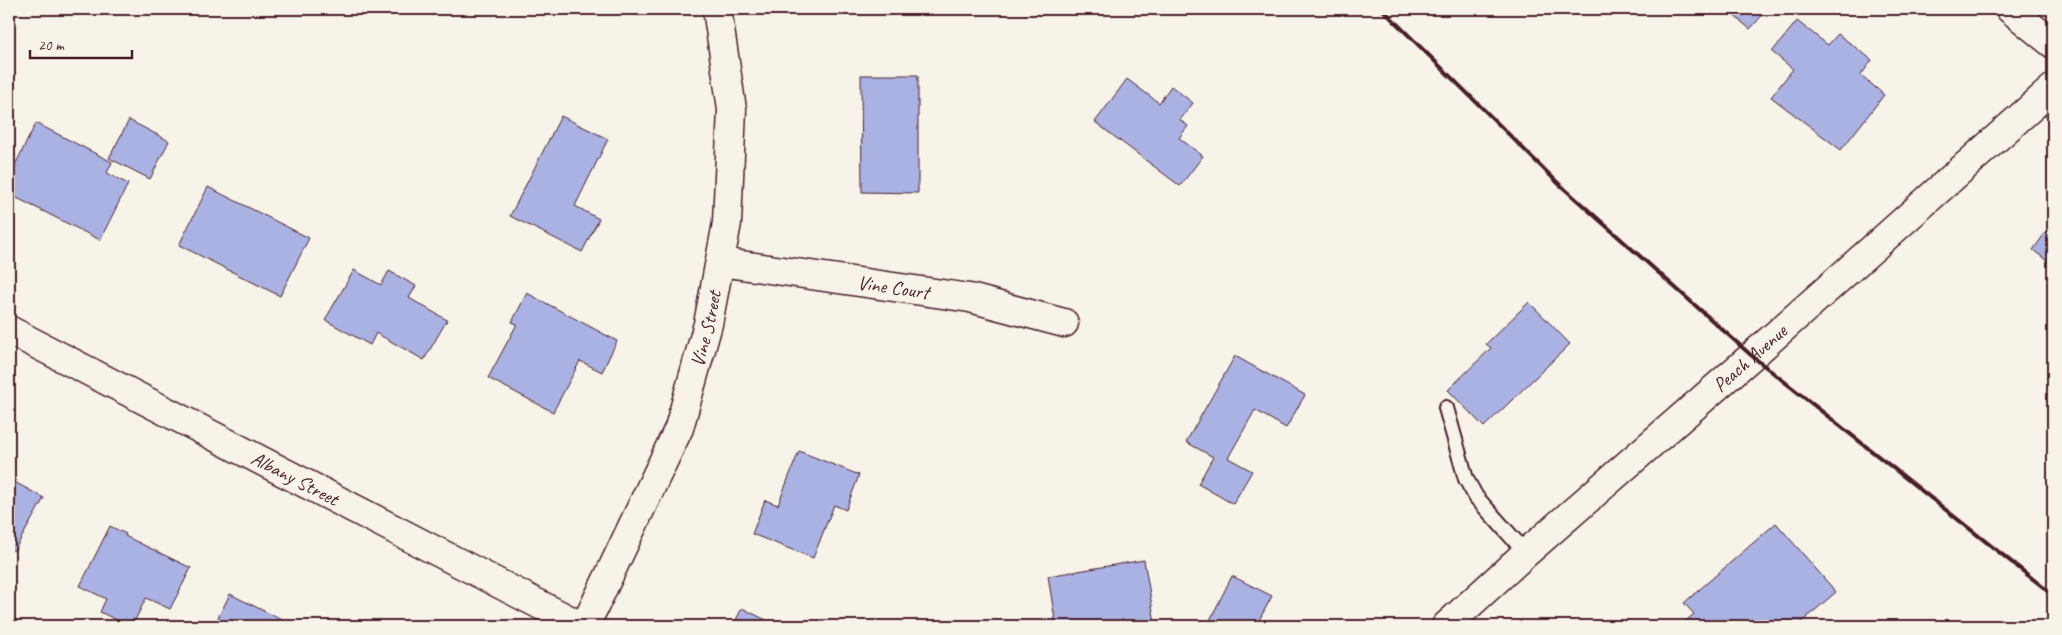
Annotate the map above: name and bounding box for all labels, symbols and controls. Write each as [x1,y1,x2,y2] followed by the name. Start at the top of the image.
[30,28,132,60] scale bar
[38,36,65,55] text: 20 m
[856,270,934,305] street label: Vine Court
[685,287,727,370] street label: Vine Street
[1708,318,1793,398] street label: Peach Avenue
[247,446,345,512] street label: Albany Street

